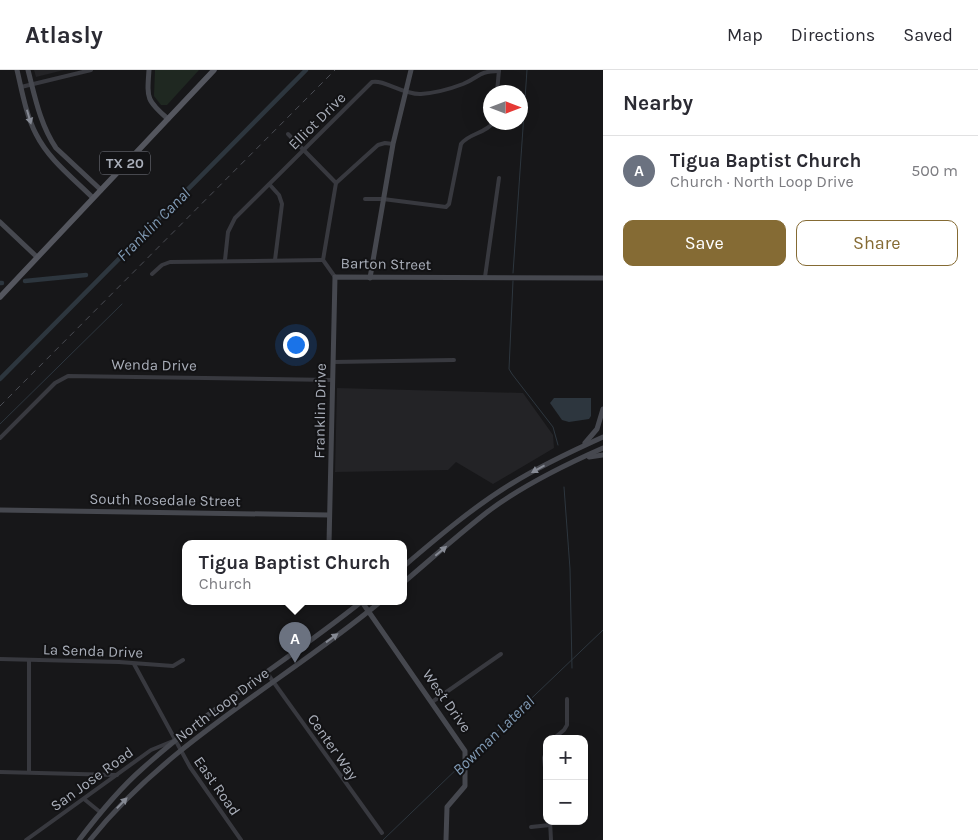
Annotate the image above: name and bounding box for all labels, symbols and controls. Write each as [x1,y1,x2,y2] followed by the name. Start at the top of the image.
[25,21,103,49] text: Atlasly
[727,24,763,46] text: Map
[791,24,875,46] text: Directions
[903,24,953,46] text: Saved
[483,85,528,130] north arrow
[285,89,349,153] street label: Elliot Drive
[623,91,693,115] text: Nearby
[26,110,34,125] one-way arrow
[670,150,861,172] text: Tigua Baptist Church
[100,152,150,175] road number: TX 20
[634,161,644,180] text: A
[911,161,958,180] text: 500 m
[670,172,854,191] text: Church · North Loop Drive
[113,184,194,265] water label: Franklin Canal
[623,220,786,266] button: Save
[796,220,958,266] button: Share
[341,254,432,274] street label: Barton Street
[283,332,309,358] your location
[111,355,197,375] street label: Wenda Drive
[310,363,330,459] street label: Franklin Drive
[531,465,545,473] one-way arrow
[89,490,241,510] street label: South Rosedale Street
[182,540,407,605] popup
[434,545,447,556] one-way arrow
[199,552,390,574] text: Tigua Baptist Church
[199,574,252,593] text: Church
[279,622,311,663] pin: A
[325,633,338,644] one-way arrow
[43,640,143,662] street label: La Senda Drive
[171,664,273,746] street label: North Loop Drive
[419,666,475,736] street label: West Drive
[449,692,538,779] water label: Bowman Lateral
[304,711,362,783] street label: Center Way
[543,735,588,825] map controls
[543,735,588,780] button: +
[47,743,137,815] street label: San Jose Road
[190,753,244,819] street label: East Road
[543,780,588,825] button: −
[116,798,128,810] one-way arrow

